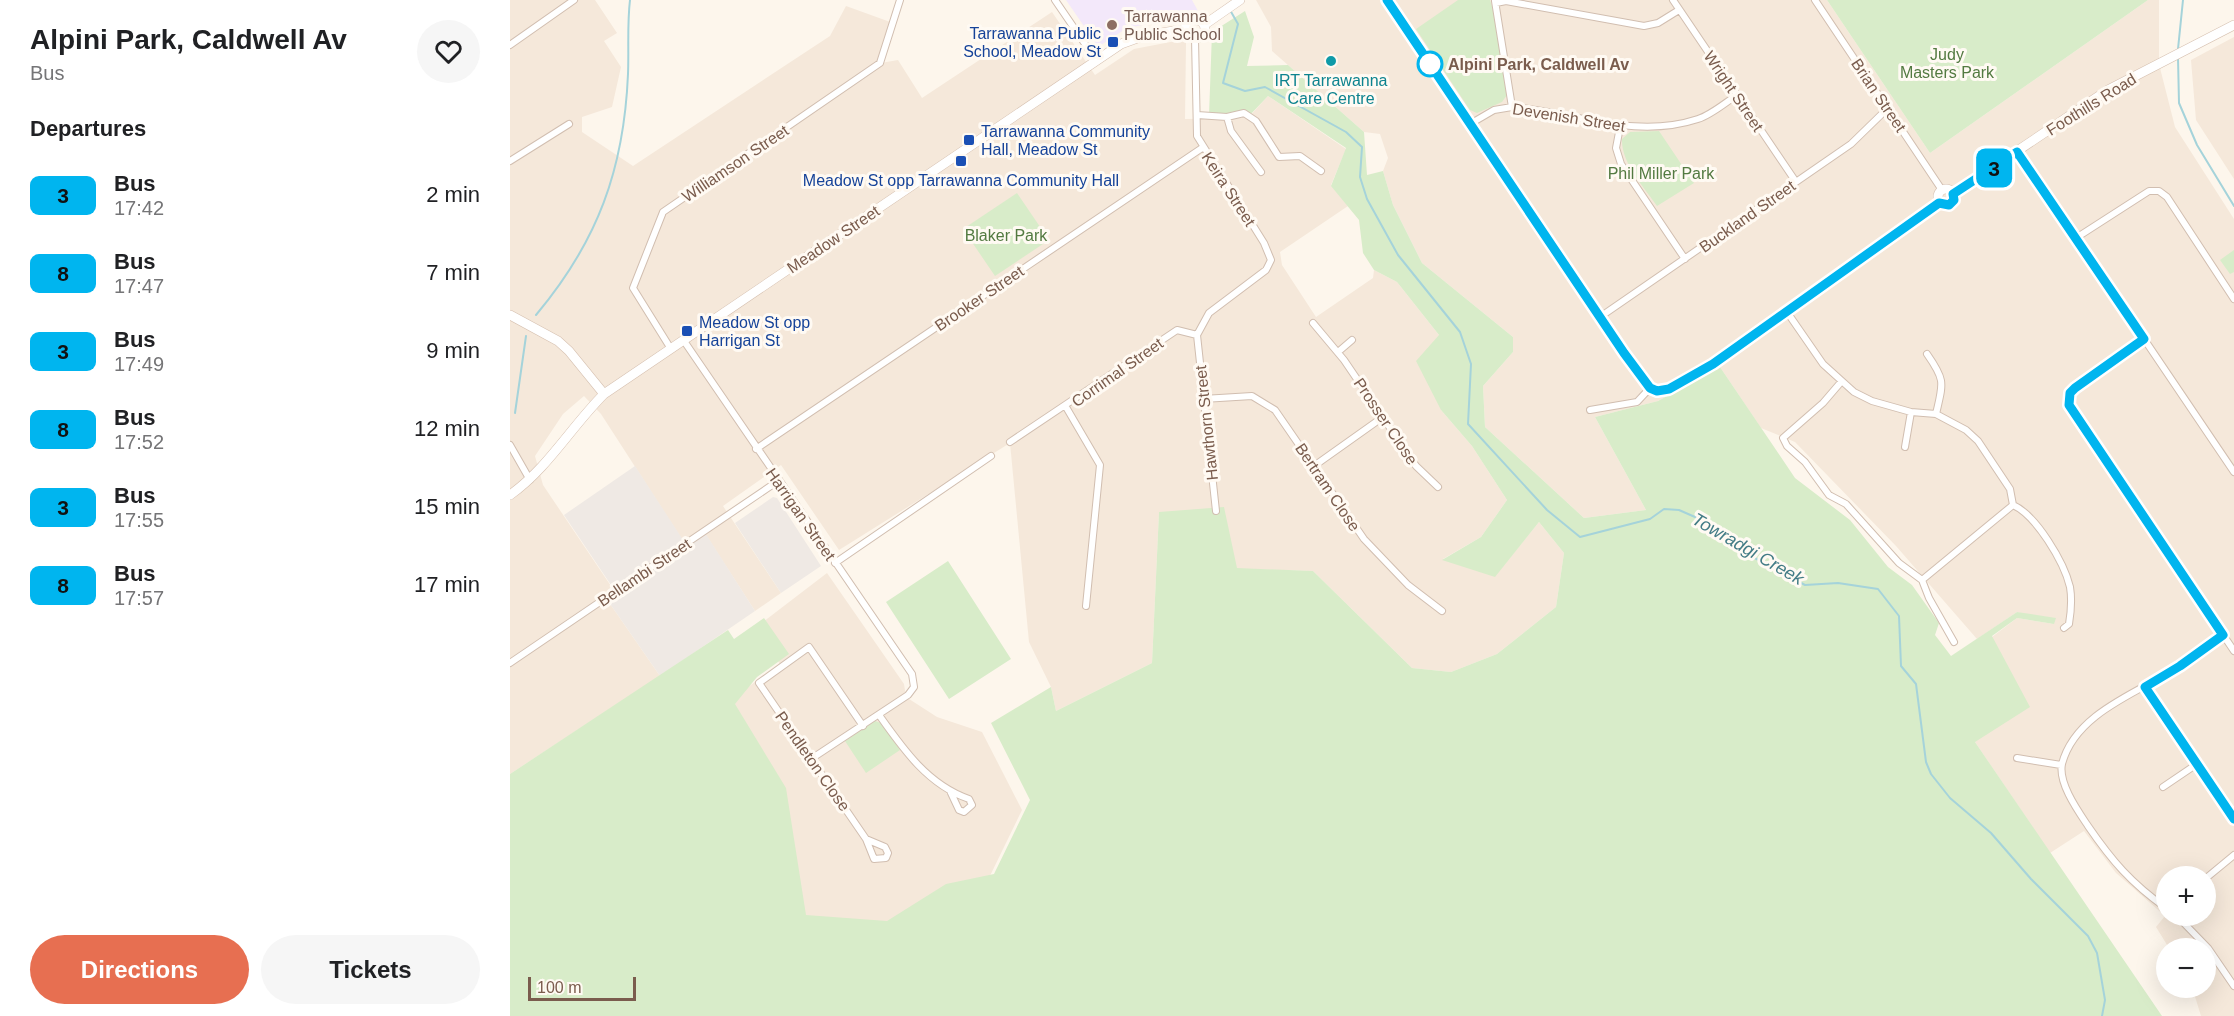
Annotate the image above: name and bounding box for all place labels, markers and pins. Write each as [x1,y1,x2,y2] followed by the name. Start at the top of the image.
[1124,8,1221,43] place label: Tarrawanna Public School
[1105,18,1119,32] marker: Tarrawanna Public School
[963,25,1102,60] place label: Tarrawanna Public School, Meadow St
[1106,35,1120,49] marker: Tarrawanna Public School, Meadow St
[1417,51,1443,77] marker: Alpini Park, Caldwell Av
[1324,54,1338,68] marker: IRT Tarrawanna Care Centre
[1448,56,1629,73] place label: Alpini Park, Caldwell Av
[1275,72,1388,107] place label: IRT Tarrawanna Care Centre
[981,123,1150,158] place label: Tarrawanna Community Hall, Meadow St
[962,133,976,147] marker: Tarrawanna Community Hall, Meadow St
[954,154,968,168] marker: Meadow St opp Tarrawanna Community Hall
[803,172,1119,189] place label: Meadow St opp Tarrawanna Community Hall
[699,314,810,349] place label: Meadow St opp Harrigan St
[680,324,694,338] marker: Meadow St opp Harrigan St

